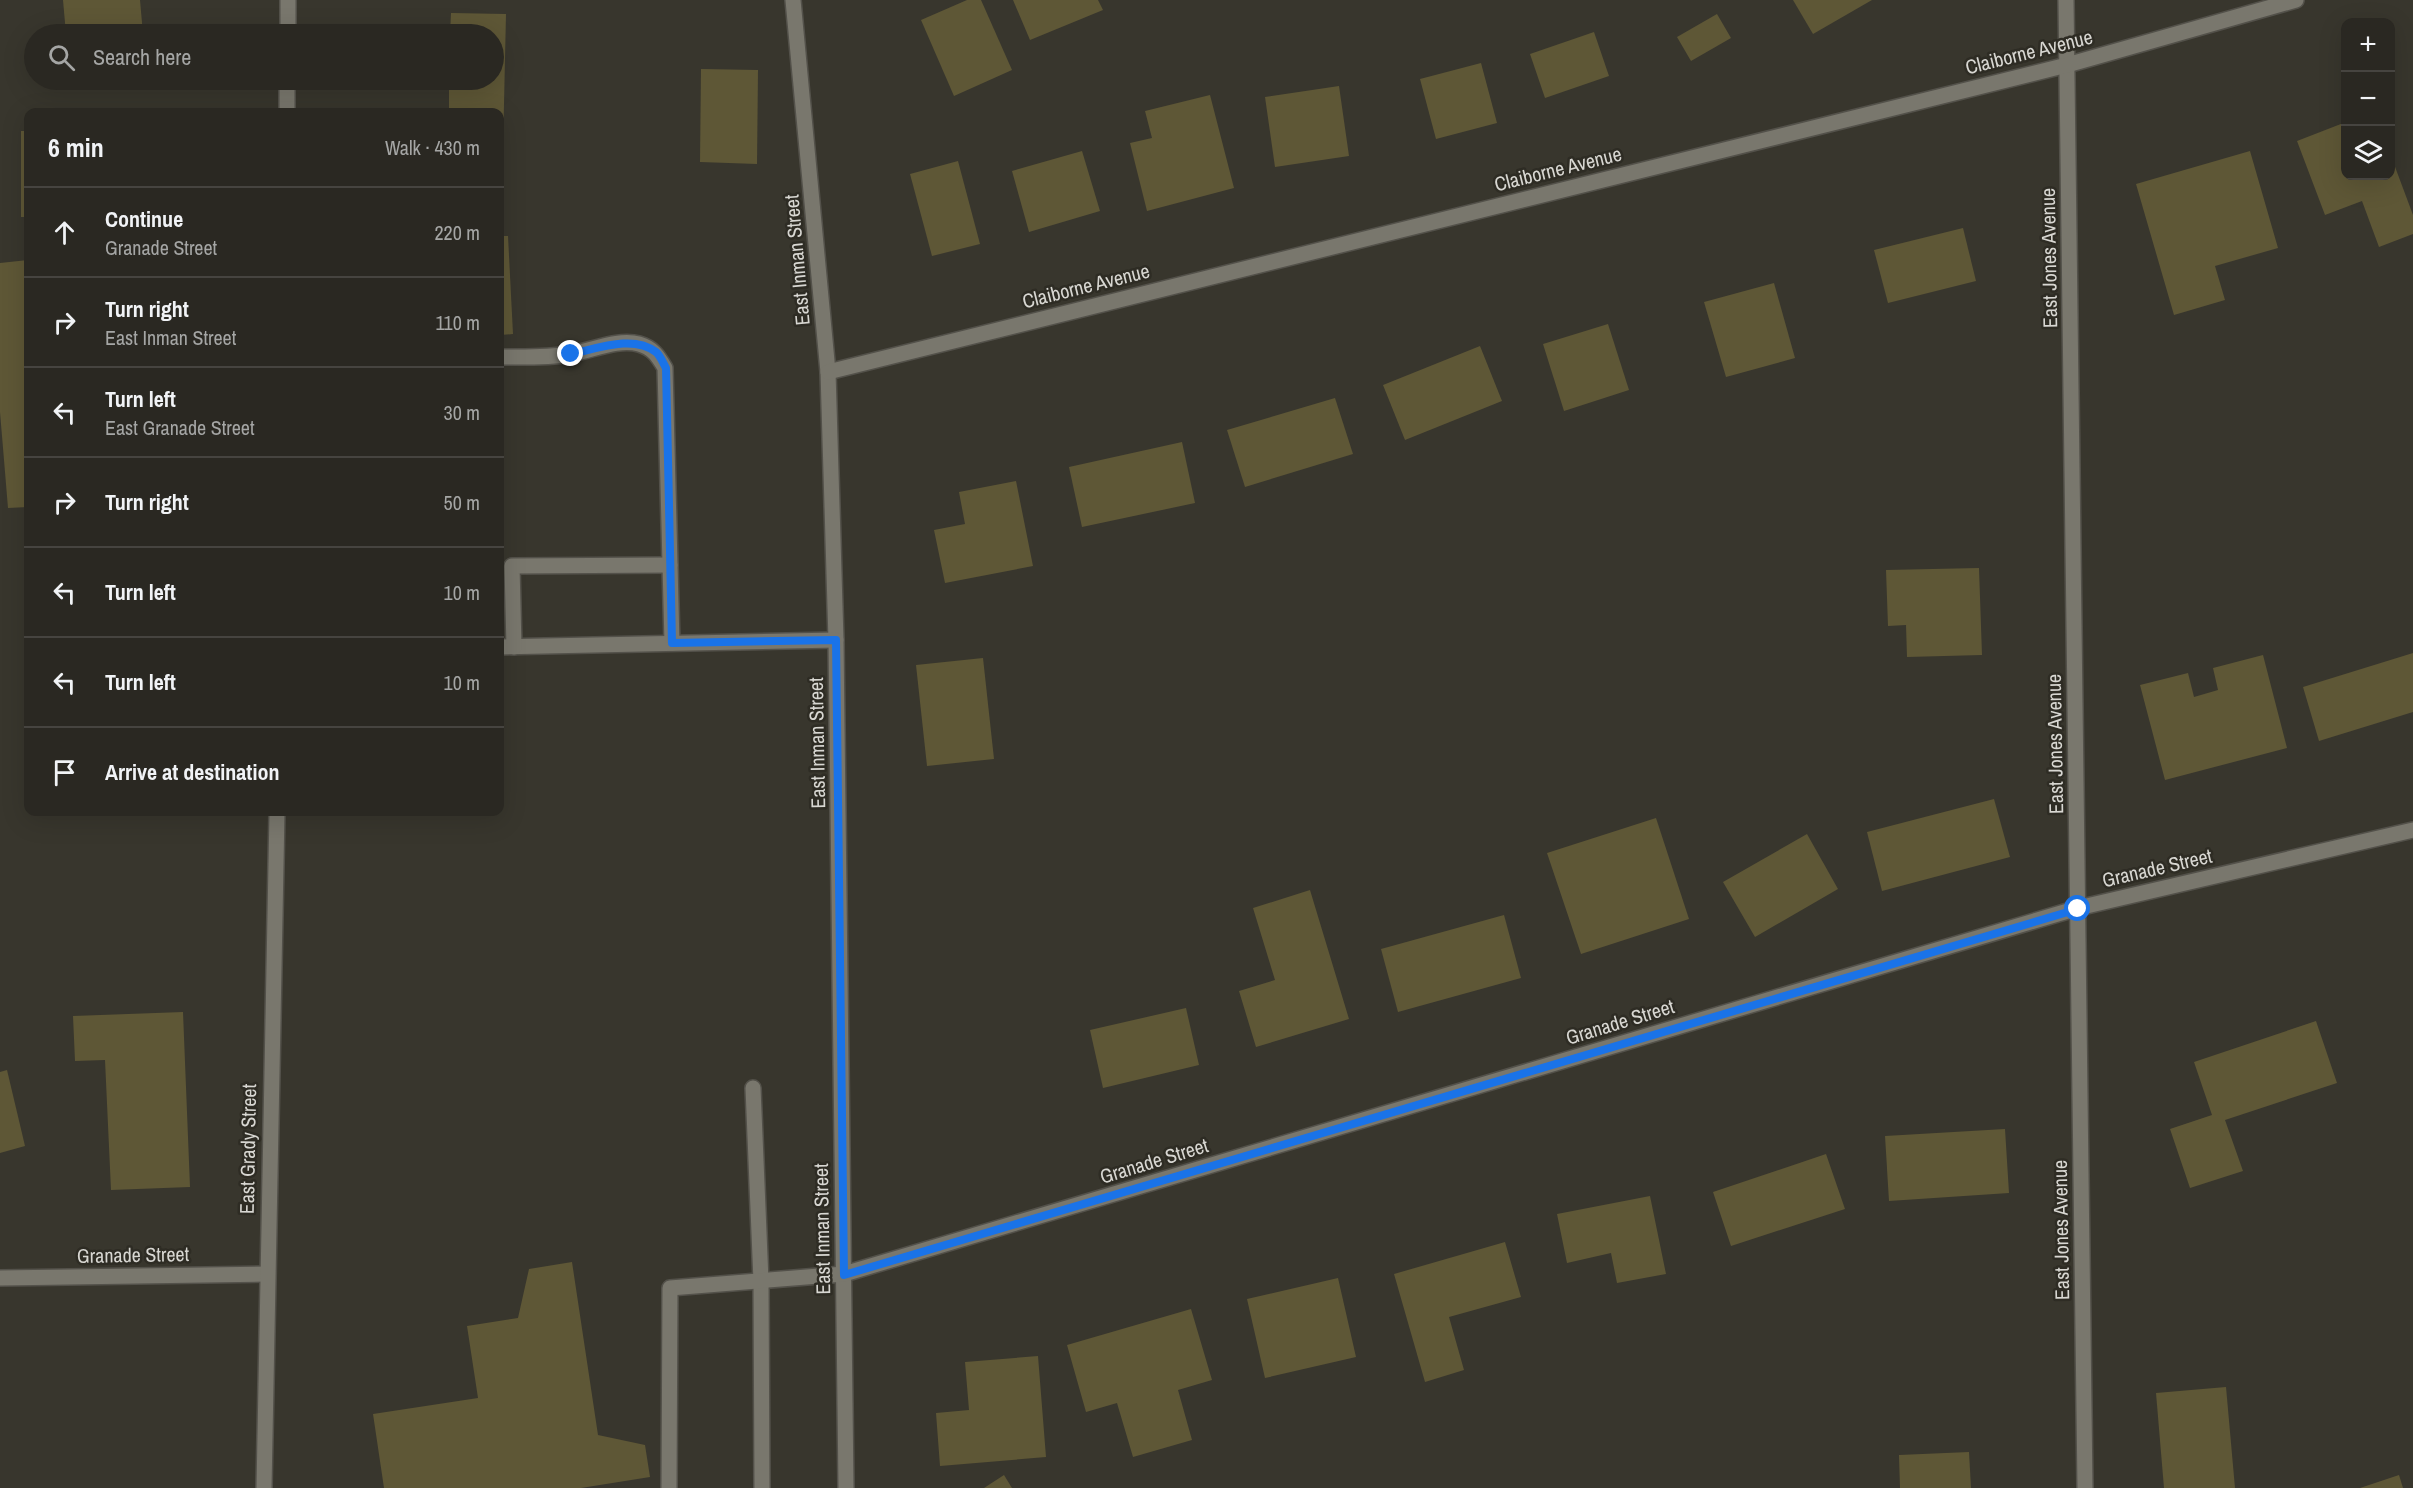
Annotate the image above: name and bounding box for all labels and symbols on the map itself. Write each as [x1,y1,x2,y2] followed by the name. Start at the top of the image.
[1962,23,2095,80] street label: Claiborne Avenue
[1491,140,1624,197] street label: Claiborne Avenue
[2034,188,2063,328] street label: East Jones Avenue
[777,193,816,327] street label: East Inman Street
[1019,257,1152,314] street label: Claiborne Avenue
[557,340,583,366] route end
[2040,674,2069,814] street label: East Jones Avenue
[802,677,831,809] street label: East Inman Street
[2099,842,2215,893] street label: Granade Street
[2064,895,2090,921] route start
[1562,992,1678,1051] street label: Granade Street
[233,1083,262,1214] street label: East Grady Street
[1096,1131,1212,1190] street label: Granade Street
[2046,1160,2075,1300] street label: East Jones Avenue
[807,1163,836,1295] street label: East Inman Street
[77,1240,190,1269] street label: Granade Street

